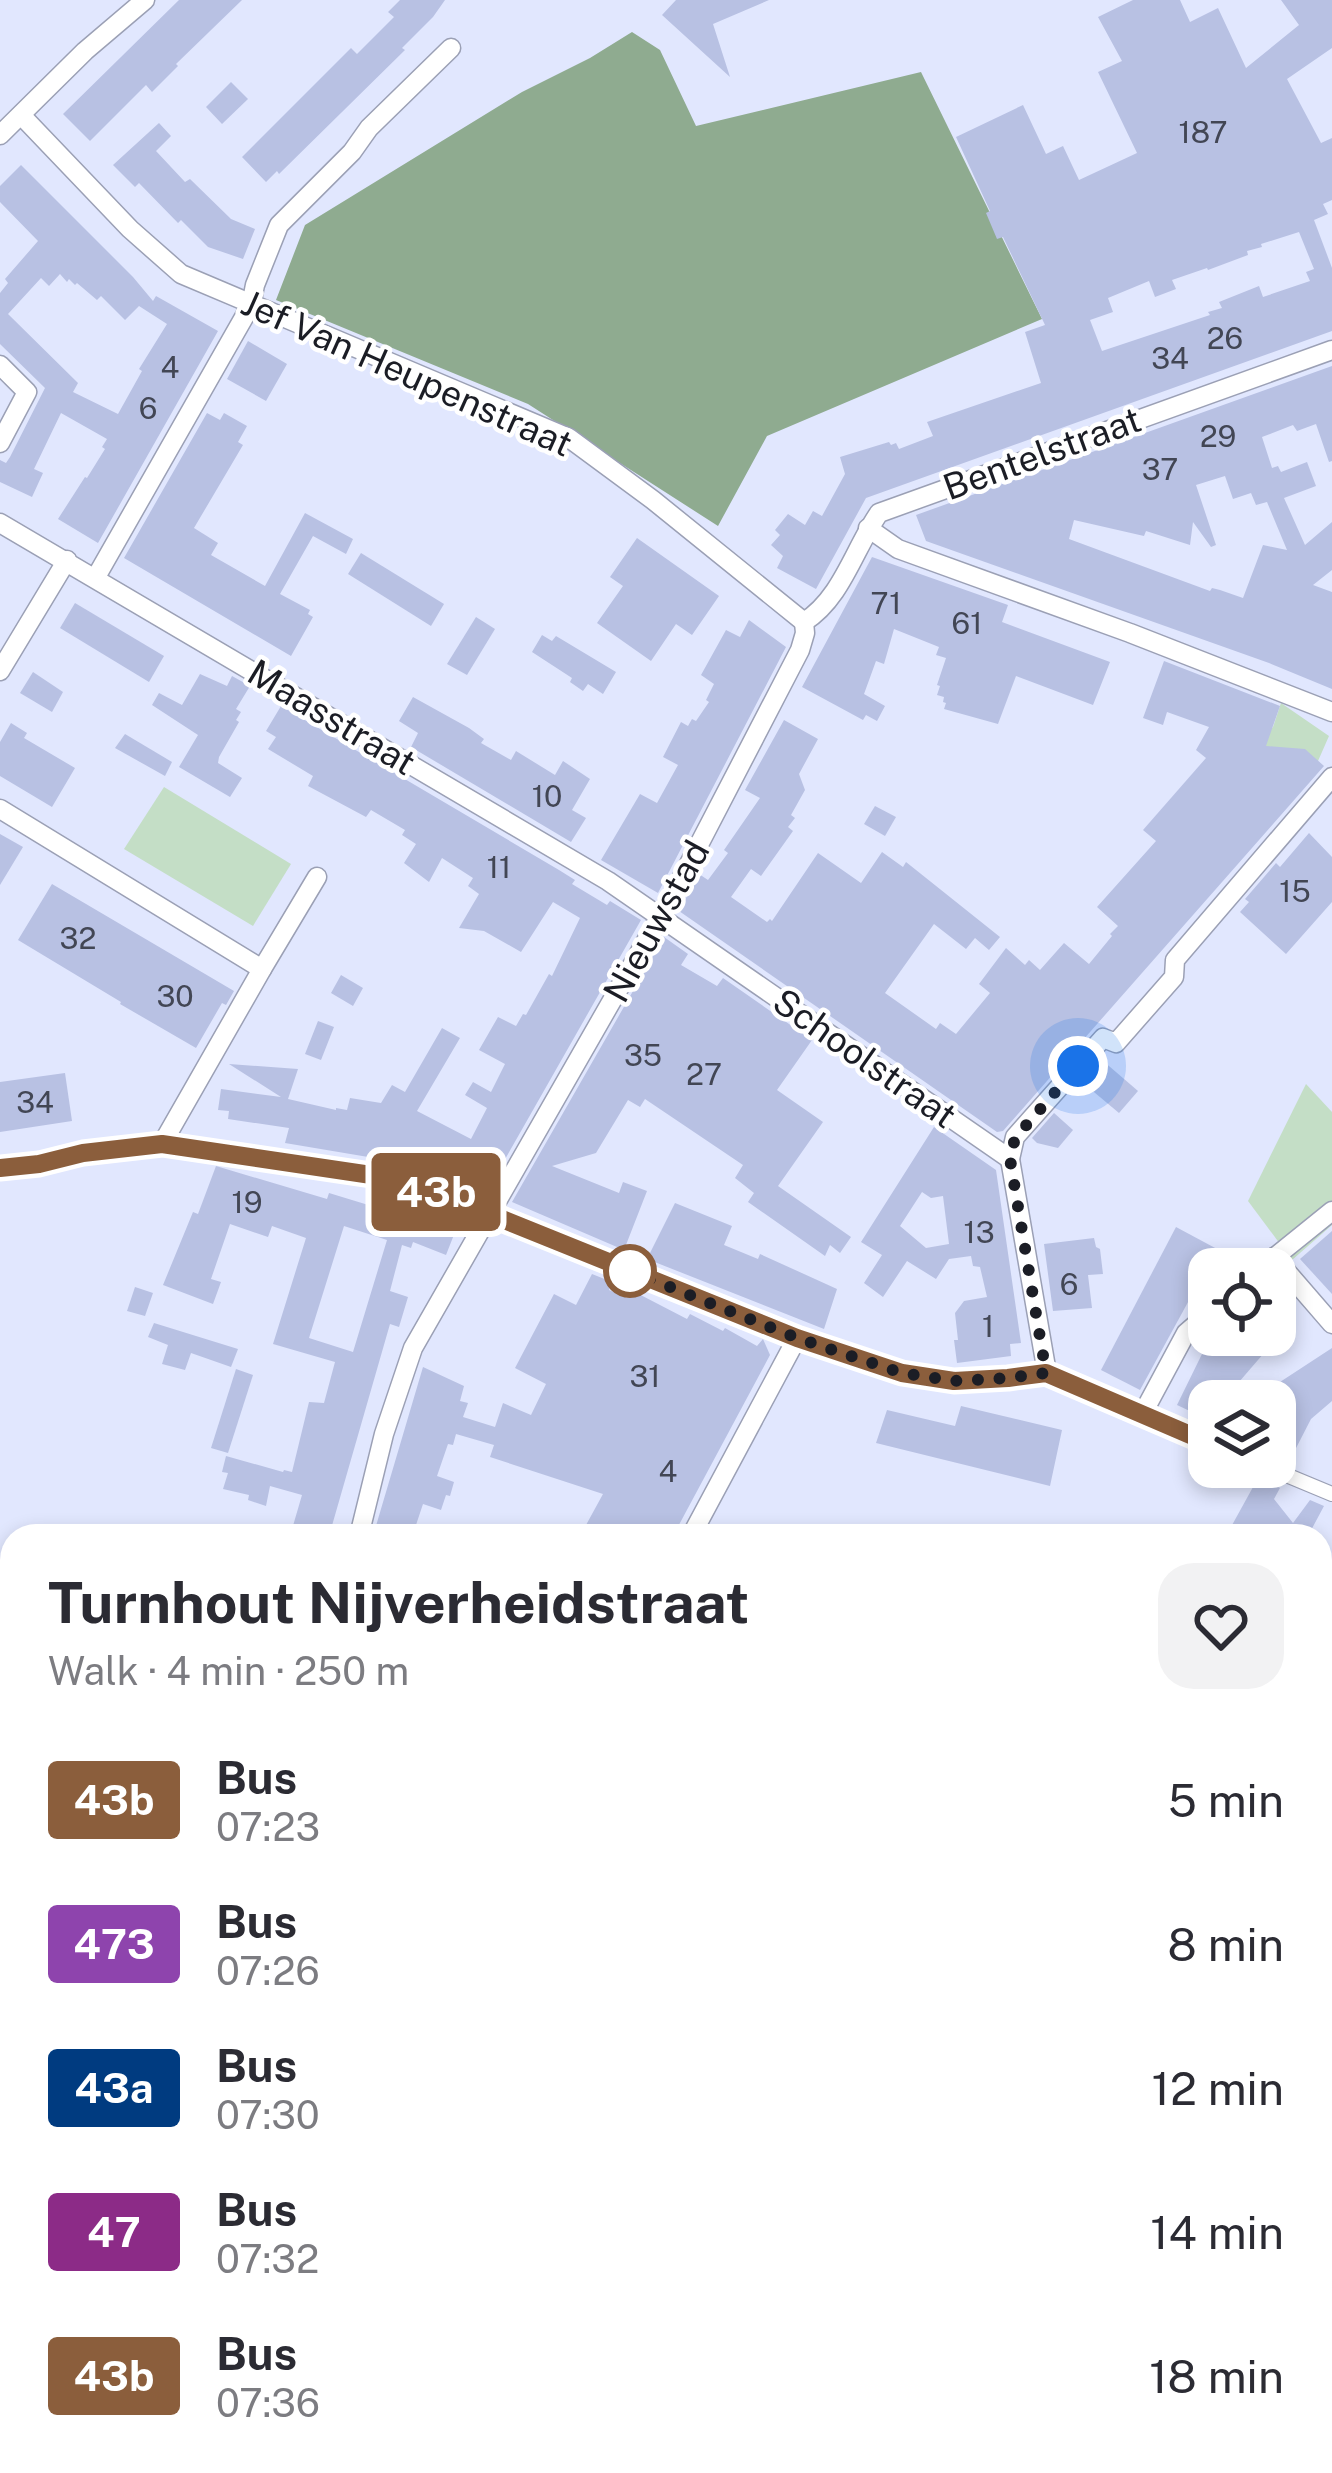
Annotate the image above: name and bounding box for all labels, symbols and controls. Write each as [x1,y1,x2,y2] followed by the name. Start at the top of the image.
[1178,114,1228,150] house number: 187
[235,281,579,465] street label: Jef Van Heupenstraat
[1207,320,1243,356] house number: 26
[1151,340,1189,376] house number: 34
[161,349,179,385] house number: 4
[139,390,157,426] house number: 6
[937,398,1147,508] street label: Bentelstraat
[1200,418,1236,454] house number: 29
[1142,451,1178,487] house number: 37
[871,585,901,621] house number: 71
[952,605,982,641] house number: 61
[241,651,423,783] street label: Maasstraat
[532,778,562,814] house number: 10
[594,833,718,1009] street label: Nieuwstad
[487,849,511,885] house number: 11
[1279,873,1311,909] house number: 15
[60,920,96,956] house number: 32
[156,978,194,1014] house number: 30
[766,980,964,1136] street label: Schoolstraat
[1048,1036,1108,1096] your location
[624,1037,662,1073] house number: 35
[686,1056,722,1092] house number: 27
[16,1084,54,1120] house number: 34
[367,1153,505,1231] line badge: 43b
[395,1167,477,1216] text: 43b
[232,1184,262,1220] house number: 19
[963,1214,995,1250] house number: 13
[605,1246,655,1296] unlabelled marker
[1188,1248,1296,1488] map controls
[1188,1248,1296,1356] button: locate
[1060,1266,1078,1302] house number: 6
[982,1308,994,1344] house number: 1
[629,1358,661,1394] house number: 31
[1188,1380,1296,1488] button: layers
[659,1453,677,1489] house number: 4
[1158,1563,1284,1689] button: heart
[48,1569,749,1636] text: Turnhout Nijverheidstraat
[48,1648,409,1694] text: Walk · 4 min · 250 m
[216,1751,297,1804] text: Bus
[1168,1774,1284,1827] text: 5 min
[73,1775,155,1824] text: 43b
[216,1804,320,1850] text: 07:23
[216,1895,297,1948] text: Bus
[1168,1918,1284,1971] text: 8 min
[73,1919,155,1968] text: 473
[216,1948,320,1994] text: 07:26
[216,2039,297,2092] text: Bus
[1152,2062,1284,2115] text: 12 min
[74,2063,154,2112] text: 43a
[216,2092,320,2138] text: 07:30
[216,2183,297,2236] text: Bus
[1150,2206,1284,2259] text: 14 min
[87,2207,141,2256] text: 47
[216,2236,319,2282] text: 07:32
[216,2327,297,2380] text: Bus
[1149,2350,1284,2403] text: 18 min
[73,2351,155,2400] text: 43b
[216,2380,320,2426] text: 07:36

